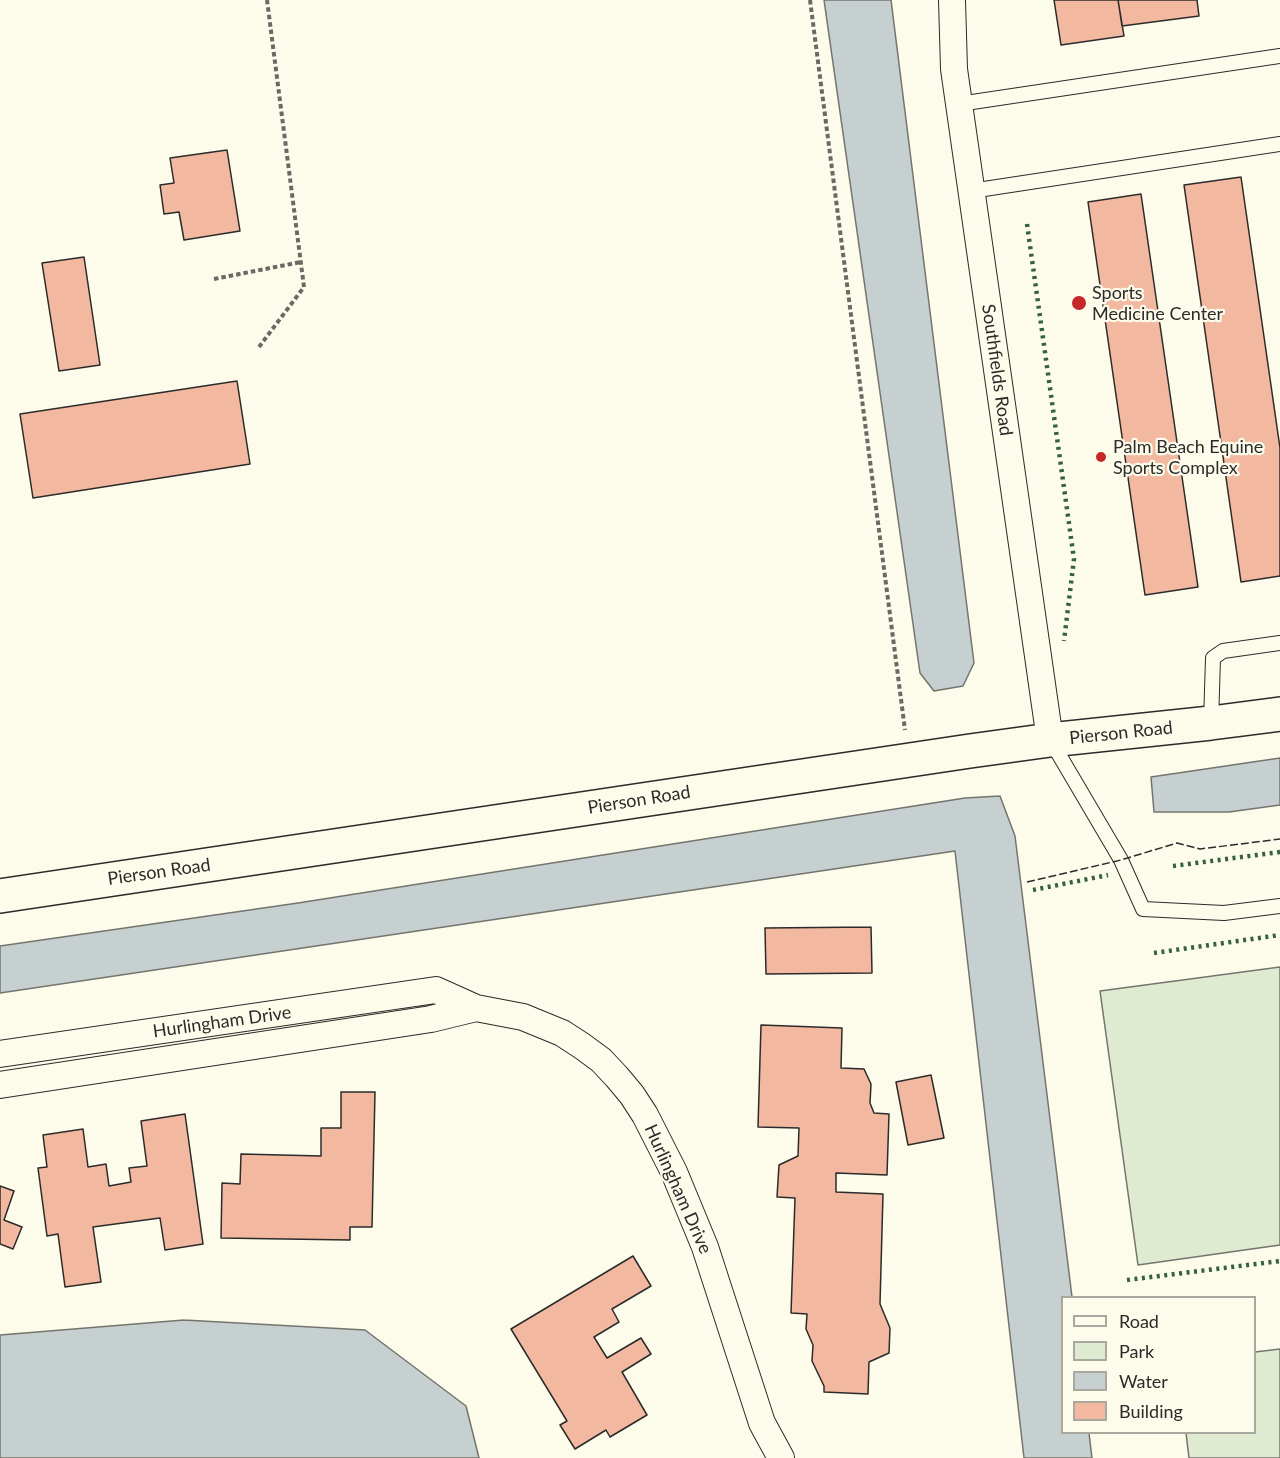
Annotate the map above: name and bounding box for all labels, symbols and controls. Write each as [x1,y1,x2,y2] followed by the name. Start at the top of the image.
[1092,282,1223,324] place label: Sports Medicine Center
[1070,294,1088,312] marker: Sports Medicine Center
[977,303,1017,437] street label: Southfields Road
[1113,436,1263,478] place label: Palm Beach Equine Sports Complex
[1094,450,1108,464] marker: Palm Beach Equine Sports Complex
[1068,717,1174,749] street label: Pierson Road
[586,781,692,819] street label: Pierson Road
[106,854,212,890] street label: Pierson Road
[151,1002,293,1042] street label: Hurlingham Drive
[640,1121,716,1257] street label: Hurlingham Drive
[1061,1296,1256,1434] legend
[1119,1310,1159,1332] text: Road
[1119,1340,1154,1362] text: Park
[1119,1370,1168,1392] text: Water
[1119,1400,1183,1422] text: Building

